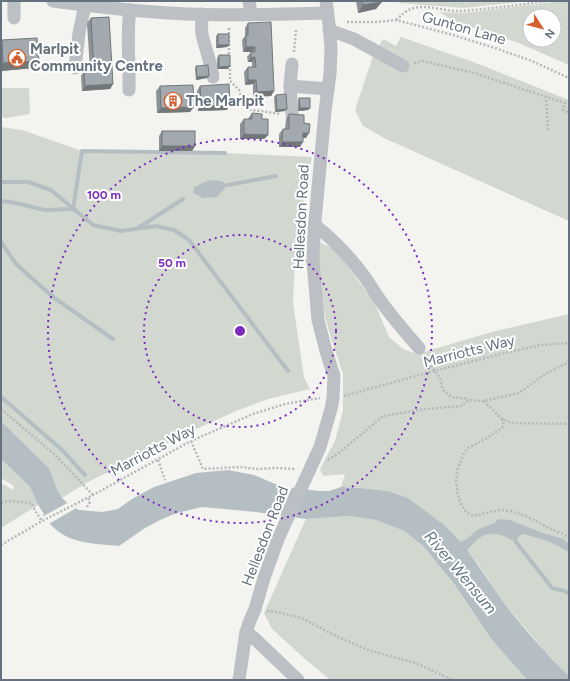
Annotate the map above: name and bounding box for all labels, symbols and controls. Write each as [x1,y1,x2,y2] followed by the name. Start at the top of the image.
[420,7,508,49] street label: Gunton Lane
[522,8,562,48] north arrow
[542,26,557,41] text: N
[30,40,163,75] place label: Marlpit Community Centre
[7,48,27,68] public building icon: Marlpit Community Centre
[163,91,183,111] building icon: The Marlpit
[186,92,264,110] place label: The Marlpit
[289,164,313,270] street label: Hellesdon Road
[87,188,121,202] text: 100 m
[158,256,186,270] text: 50 m
[233,324,247,338] centre of rings
[421,331,517,371] street label: Marriotts Way
[107,420,199,480] street label: Marriotts Way
[238,484,292,588] street label: Hellesdon Road
[420,527,501,618] water label: River Wensum

